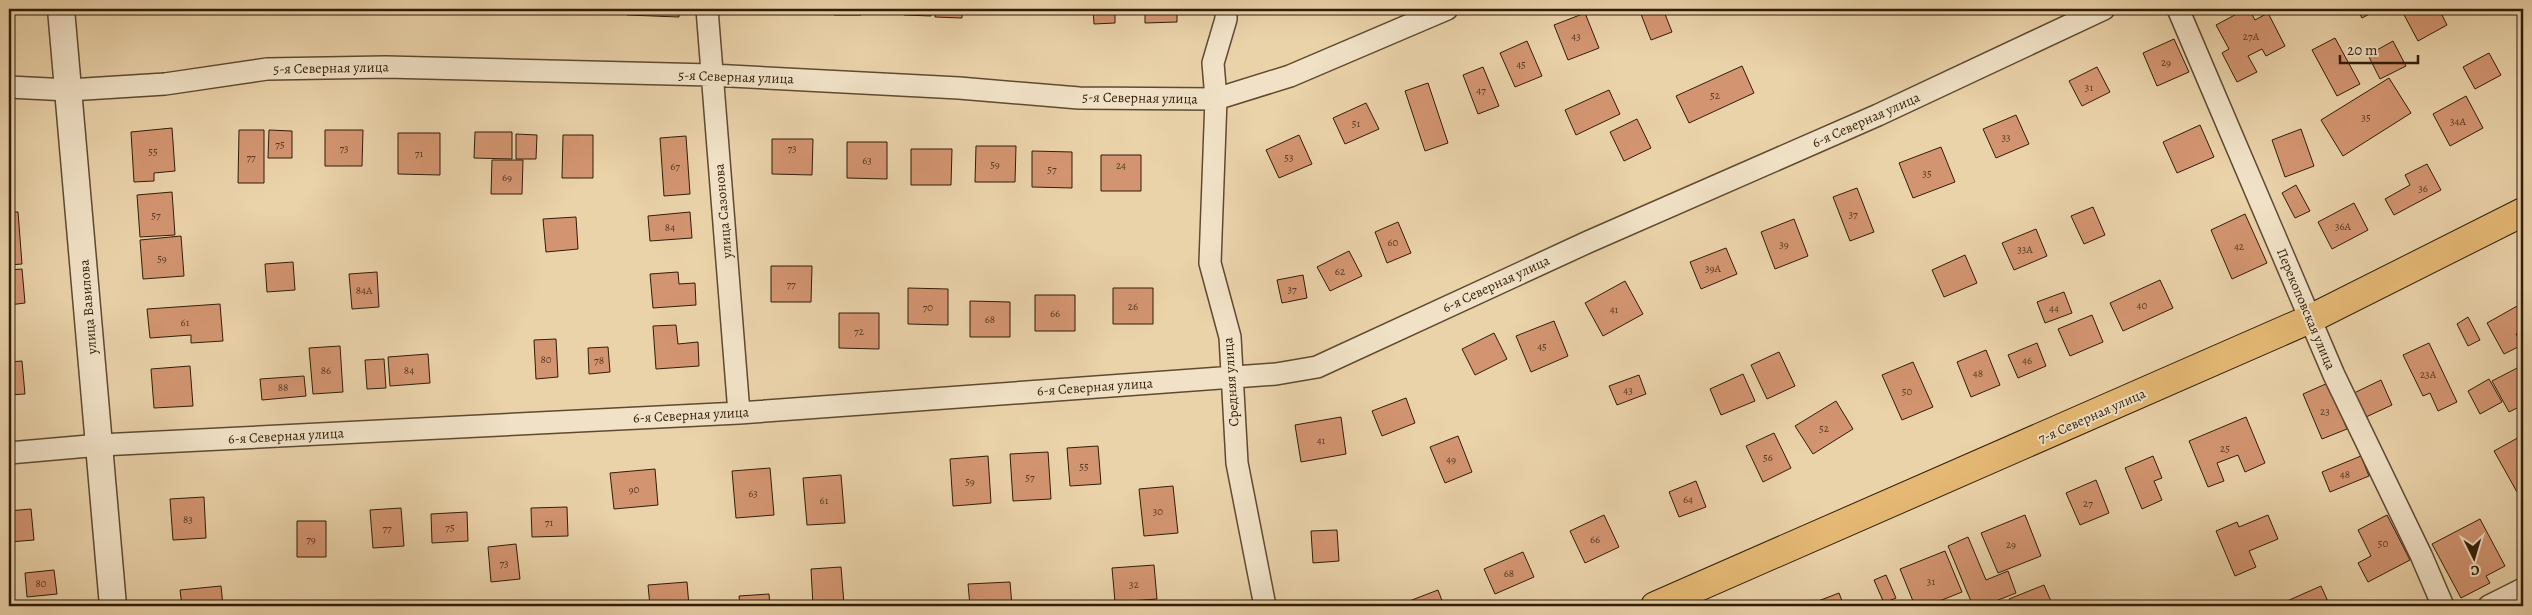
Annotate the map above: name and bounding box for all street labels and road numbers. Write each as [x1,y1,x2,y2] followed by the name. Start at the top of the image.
[273,57,390,79] street label: 5-я Северная улица
[678,65,795,89] street label: 5-я Северная улица
[1082,87,1199,109] street label: 5-я Северная улица
[1809,87,1923,152] street label: 6-я Северная улица
[709,162,737,260] street label: улица Сазонова
[2272,245,2340,373] street label: Перекоповская улица
[1439,251,1553,317] street label: 6-я Северная улица
[74,258,102,356] street label: улица Вавилова
[1218,336,1244,427] street label: Средняя улица
[1036,373,1154,401] street label: 6-я Северная улица
[2035,384,2149,448] street label: 7-я Северная улица
[632,402,750,428] street label: 6-я Северная улица
[227,423,345,449] street label: 6-я Северная улица

